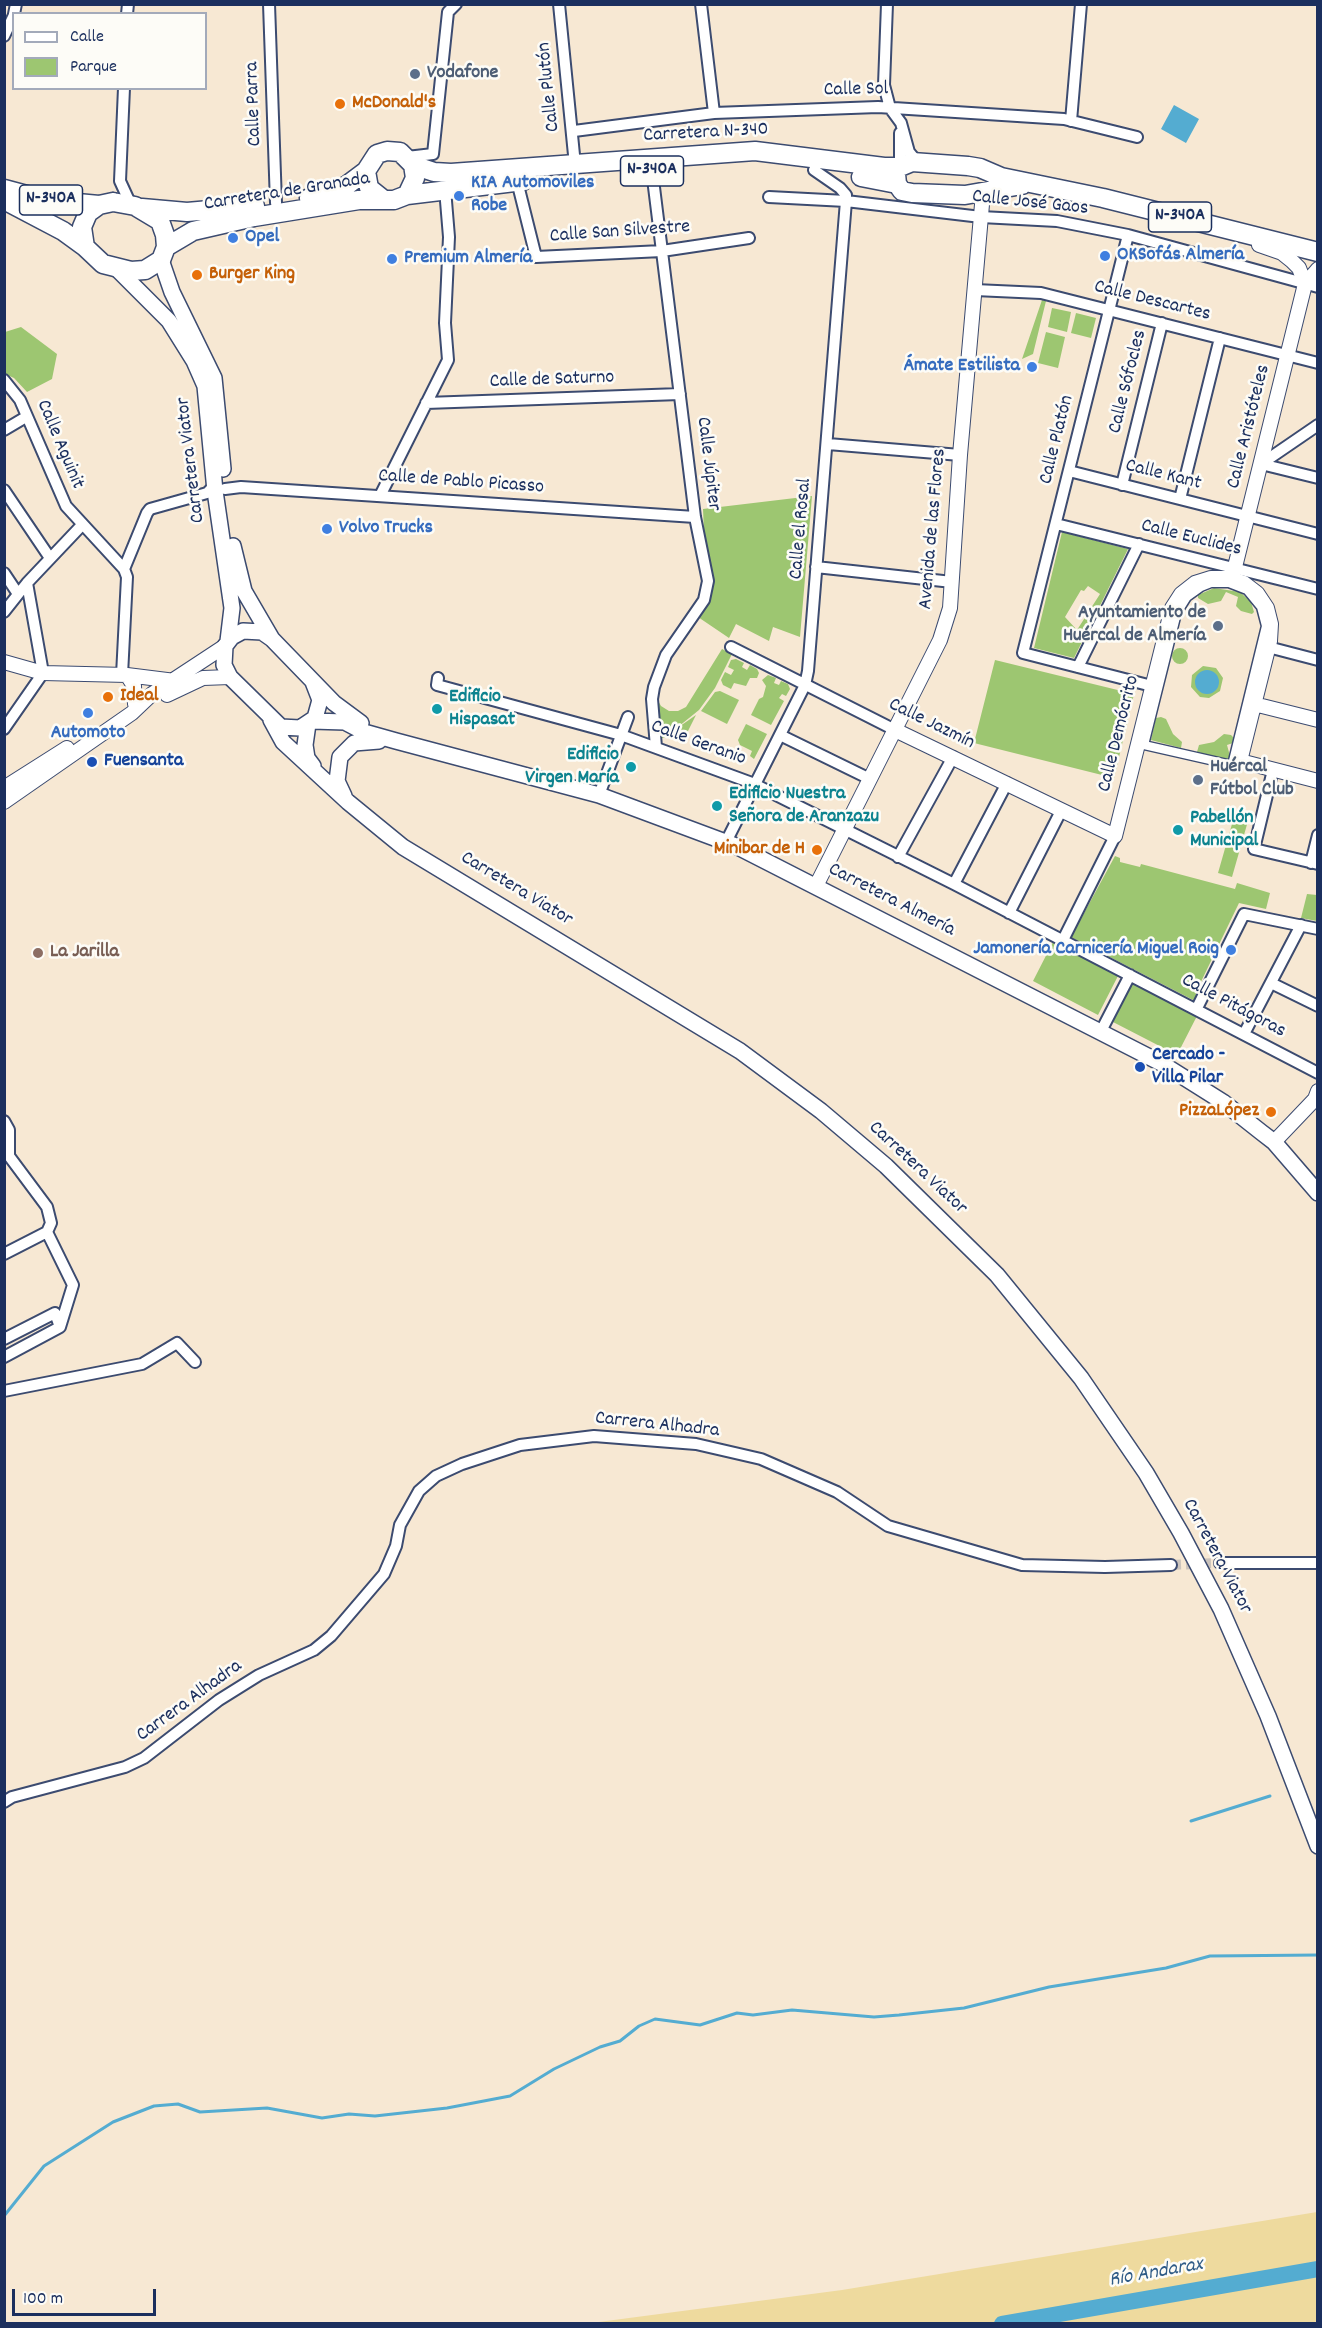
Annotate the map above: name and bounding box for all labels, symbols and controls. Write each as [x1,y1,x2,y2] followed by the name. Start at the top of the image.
[12,12,207,90] legend
[70,25,104,50] text: Calle
[533,41,567,133] street label: Calle Plutón
[70,55,117,80] text: Parque
[242,61,268,147] street label: Calle Parra
[427,62,498,86] place label: Vodafone
[408,67,422,81] marker: Vodafone
[823,78,889,104] street label: Calle Sol
[352,92,436,116] place label: McDonald's
[333,97,347,111] marker: McDonald's
[643,119,769,149] street label: Carretera N-340
[620,156,684,186] road number: N-340A
[202,168,372,218] street label: Carretera de Granada
[471,172,594,219] place label: KIA Automoviles Robe
[20,185,82,215] road number: N-340A
[971,186,1089,222] street label: Calle José Gaos
[452,189,466,203] marker: KIA Automoviles Robe
[1148,202,1212,232] road number: N-340A
[549,216,691,250] street label: Calle San Silvestre
[245,226,279,250] place label: Opel
[226,231,240,245] marker: Opel
[1117,244,1244,268] place label: OKSofás Almería
[404,247,532,271] place label: Premium Almería
[1098,249,1112,263] marker: OKSofás Almería
[385,252,399,266] marker: Premium Almería
[209,263,295,287] place label: Burger King
[190,268,204,282] marker: Burger King
[1091,276,1213,328] street label: Calle Descartes
[1105,328,1153,436] street label: Calle Sófocles
[904,355,1020,379] place label: Ámate Estilista
[1025,360,1039,374] marker: Ámate Estilista
[1223,362,1277,492] street label: Calle Aristóteles
[489,367,615,395] street label: Calle de Saturno
[1035,393,1081,487] street label: Calle Platón
[172,396,212,524] street label: Carretera Viator
[30,397,88,493] street label: Calle Aguinit
[689,416,725,512] street label: Calle Júpiter
[915,448,953,610] street label: Avenida de las Flores
[1123,455,1203,497] street label: Calle Kant
[377,465,545,501] street label: Calle de Pablo Picasso
[786,477,818,581] street label: Calle el Rosal
[1138,515,1244,563] street label: Calle Euclides
[339,517,433,541] place label: Volvo Trucks
[320,522,334,536] marker: Volvo Trucks
[1063,602,1206,649] place label: Ayuntamiento de Huércal de Almería
[1211,619,1225,633] marker: Ayuntamiento de Huércal de Almería
[1094,673,1146,795] street label: Calle Demócrito
[120,685,159,709] place label: Ideal
[449,686,515,733] place label: Edificio Hispasat
[101,690,115,704] marker: Ideal
[884,694,978,756] street label: Calle Jazmín
[430,702,444,716] marker: Edificio Hispasat
[81,706,95,720] marker: Automoto
[647,716,749,772] street label: Calle Geranio
[51,722,125,746] place label: Automoto
[525,744,619,791] place label: Edificio Virgen María
[104,750,183,774] place label: Fuensanta
[85,755,99,769] marker: Fuensanta
[1210,756,1294,803] place label: Huércal Fútbol Club
[624,760,638,774] marker: Edificio Virgen María
[1191,773,1205,787] marker: Huércal Fútbol Club
[729,783,879,830] place label: Edificio Nuestra Señora de Aranzazu
[710,799,724,813] marker: Edificio Nuestra Señora de Aranzazu
[1190,807,1258,854] place label: Pabellón Municipal
[1171,823,1185,837] marker: Pabellón Municipal
[714,838,805,862] place label: Minibar de H
[810,843,824,857] marker: Minibar de H
[455,847,577,933] street label: Carretera Viator
[824,859,958,943] street label: Carretera Almería
[973,938,1219,962] place label: Jamonería Carnicería Miguel Roig
[50,941,119,965] place label: La Jarilla
[1224,943,1238,957] marker: Jamonería Carnicería Miguel Roig
[31,946,45,960] marker: La Jarilla
[1177,969,1289,1045] street label: Calle Pitágoras
[1152,1044,1225,1091] place label: Cercado - Villa Pilar
[1133,1060,1147,1074] marker: Cercado - Villa Pilar
[1179,1100,1259,1124] place label: PizzaLópez
[1264,1105,1278,1119] marker: PizzaLópez
[862,1117,972,1221] street label: Carretera Viator
[594,1408,720,1444] street label: Carrera Alhadra
[1176,1495,1256,1619] street label: Carretera Viator
[133,1656,247,1748] street label: Carrera Alhadra
[1107,2253,1205,2295] water label: Río Andarax
[15,2277,159,2315] scale bar
[23,2287,63,2312] text: 100 m

